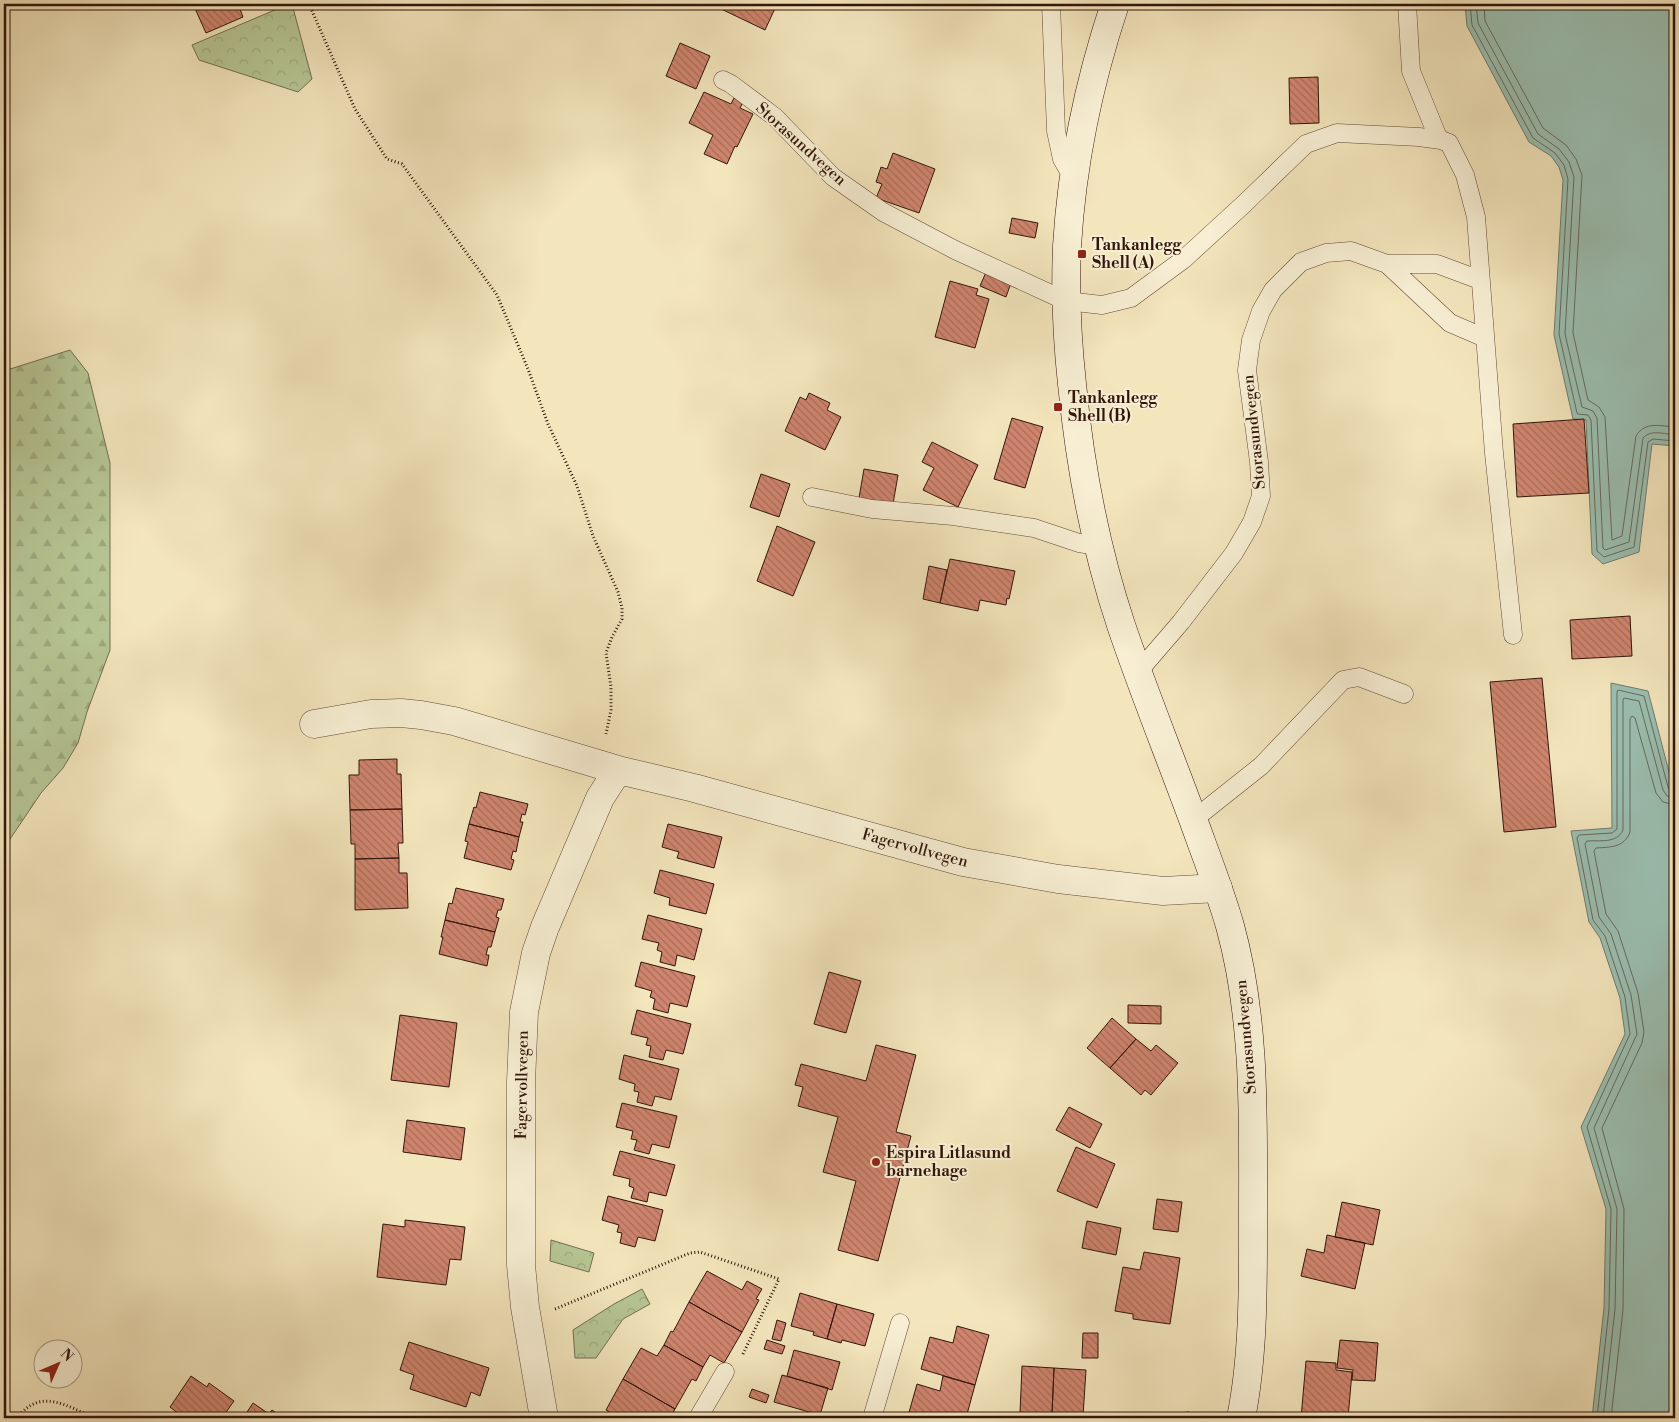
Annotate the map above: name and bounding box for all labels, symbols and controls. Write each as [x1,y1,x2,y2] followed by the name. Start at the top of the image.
[752,98,851,190] street label: Storasundvegen
[1092,235,1182,273] place label: Tankanlegg Shell (A)
[1076,248,1088,260] marker: Tankanlegg Shell (A)
[1238,373,1270,490] street label: Storasundvegen
[1068,388,1158,426] place label: Tankanlegg Shell (B)
[1052,401,1064,413] marker: Tankanlegg Shell (B)
[860,824,971,872] street label: Fagervollvegen
[1231,978,1261,1095] street label: Storasundvegen
[511,1030,533,1140] street label: Fagervollvegen
[886,1143,1011,1181] place label: Espira Litlasund barnehage
[870,1156,882,1168] marker: Espira Litlasund barnehage
[32,1340,82,1390] north arrow
[56,1345,77,1366] text: N

